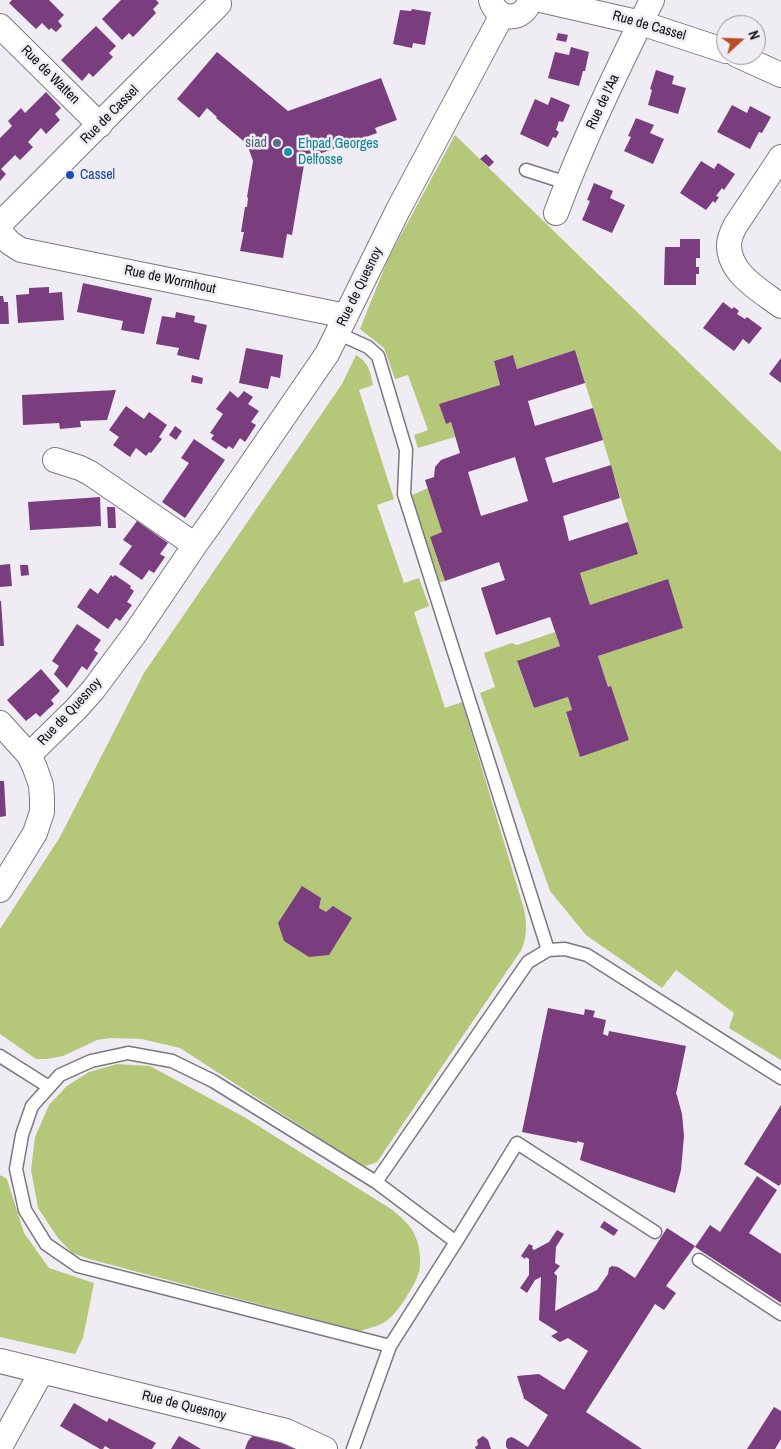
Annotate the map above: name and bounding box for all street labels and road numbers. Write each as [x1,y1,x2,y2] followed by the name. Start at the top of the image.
[610,8,688,44] street label: Rue de Cassel
[17,42,83,108] street label: Rue de Watten
[583,72,623,132] street label: Rue de l'Aa
[77,82,143,148] street label: Rue de Cassel
[334,245,386,329] street label: Rue de Quesnoy
[123,262,217,298] street label: Rue de Wormhout
[34,675,106,749] street label: Rue de Quesnoy
[140,1387,228,1425] street label: Rue de Quesnoy

